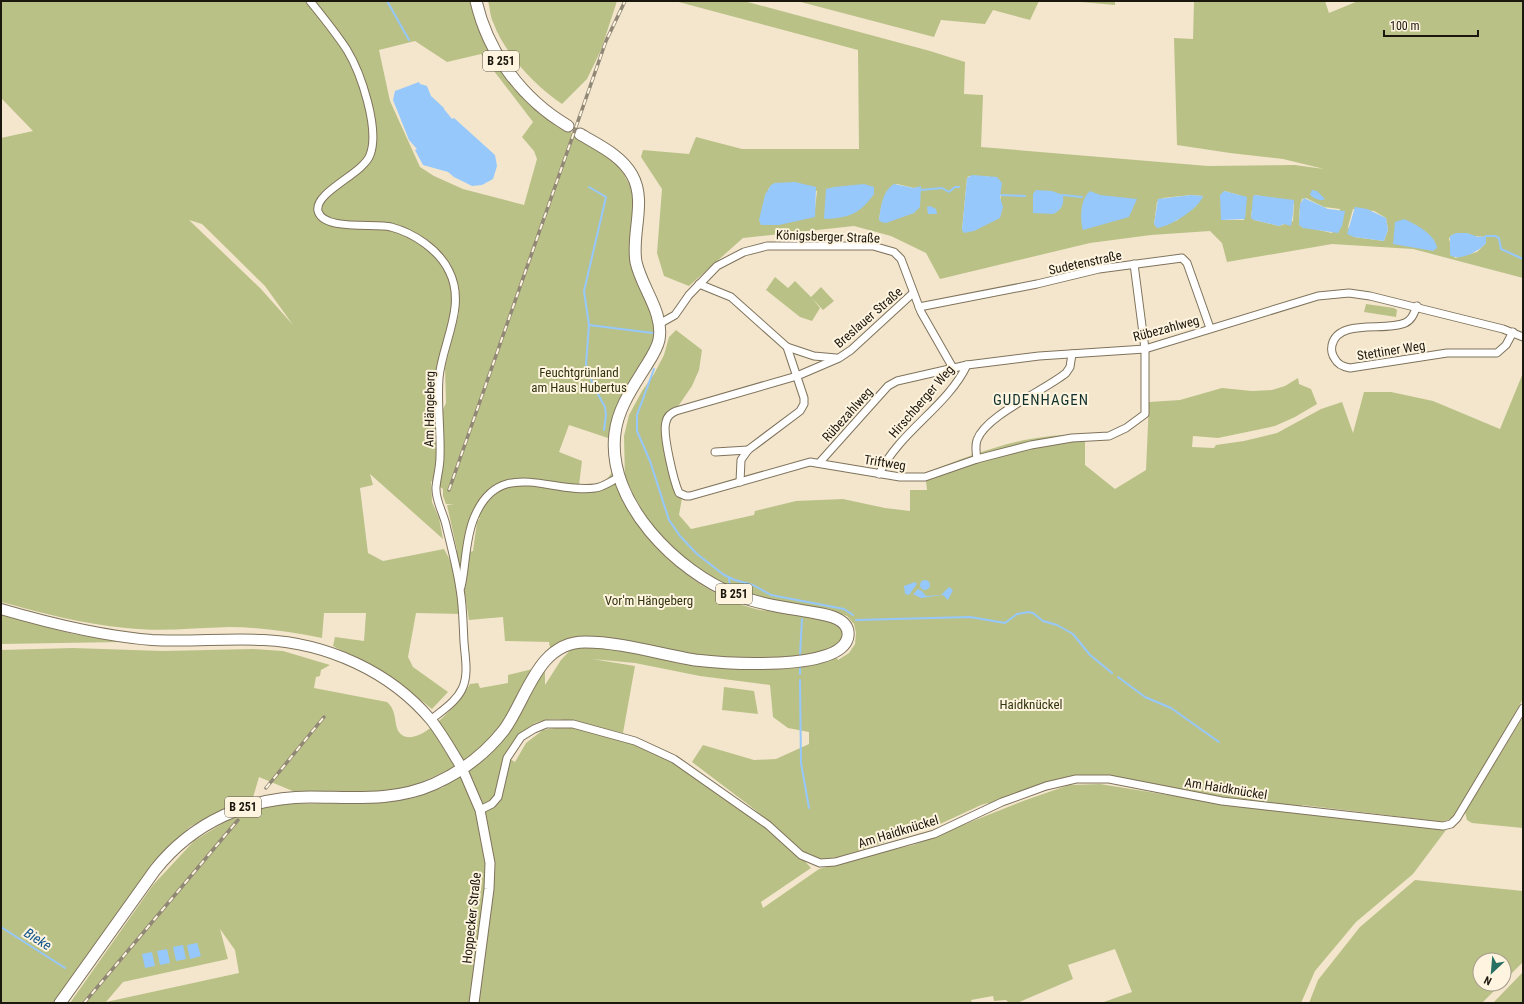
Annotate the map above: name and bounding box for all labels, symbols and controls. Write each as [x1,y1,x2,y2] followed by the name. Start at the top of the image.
[1384,12,1478,38] scale bar
[1390,19,1420,33] text: 100 m
[483,51,519,71] road number: B 251
[776,227,880,246] street label: Königsberger Straße
[1047,247,1123,278] street label: Sudetenstraße
[831,284,905,351] street label: Breslauer Straße
[1131,312,1201,345] street label: Rübezahlweg
[1356,338,1426,363] street label: Stettiner Weg
[886,362,957,441] street label: Hirschberger Weg
[531,365,627,395] park label: Feuchtgrünland am Haus Hubertus
[421,371,438,447] street label: Am Hängeberg
[819,384,876,445] street label: Rübezahlweg
[993,391,1089,409] district label: GUDENHAGEN
[863,452,907,473] street label: Triftweg
[716,584,752,604] road number: B 251
[605,593,693,608] park label: Vor'm Hängeberg
[1000,697,1062,712] park label: Haidknückel
[1184,775,1268,802] street label: Am Haidknückel
[225,797,261,817] road number: B 251
[856,812,940,851] street label: Am Haidknückel
[459,872,484,964] street label: Hoppecker Straße
[21,924,55,954] water label: Bieke
[1472,952,1512,992] north arrow
[1482,973,1494,988] text: N

